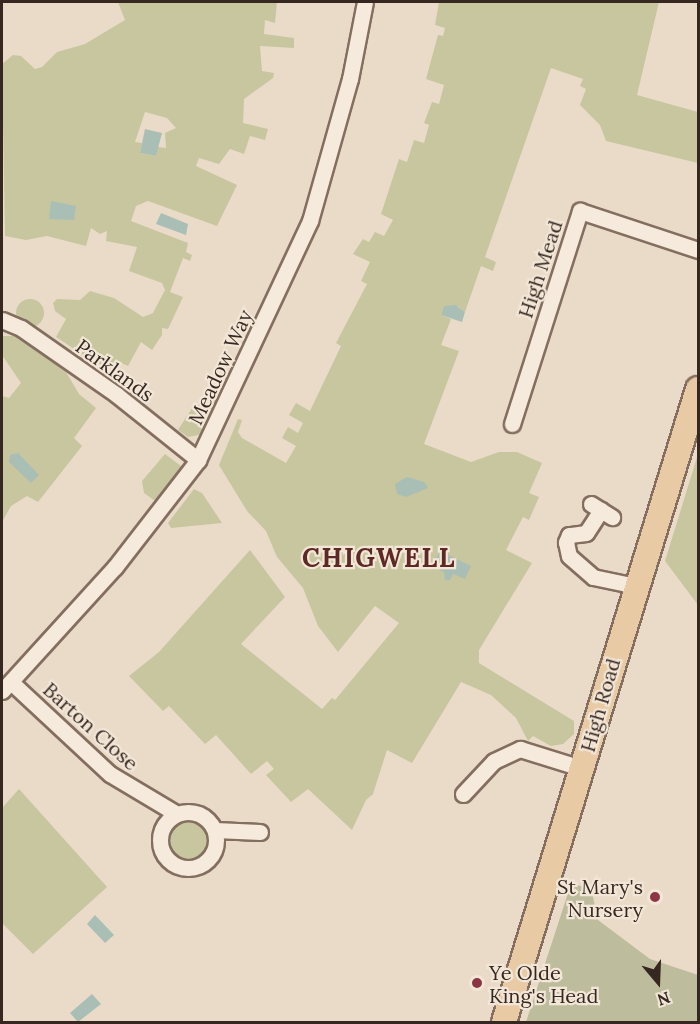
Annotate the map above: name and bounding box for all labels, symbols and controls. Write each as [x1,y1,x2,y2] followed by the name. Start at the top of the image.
[513,217,567,321] street label: High Mead
[183,306,257,428] street label: Meadow Way
[71,334,159,406] street label: Parklands
[302,542,456,574] district label: CHIGWELL
[575,655,625,755] street label: High Road
[39,677,143,775] street label: Barton Close
[557,874,643,921] place label: St Mary's Nursery
[648,890,662,904] marker: St Mary's Nursery
[628,952,688,1012] north arrow
[489,960,598,1007] place label: Ye Olde King's Head
[470,976,484,990] marker: Ye Olde King's Head
[655,988,673,1010] text: N

